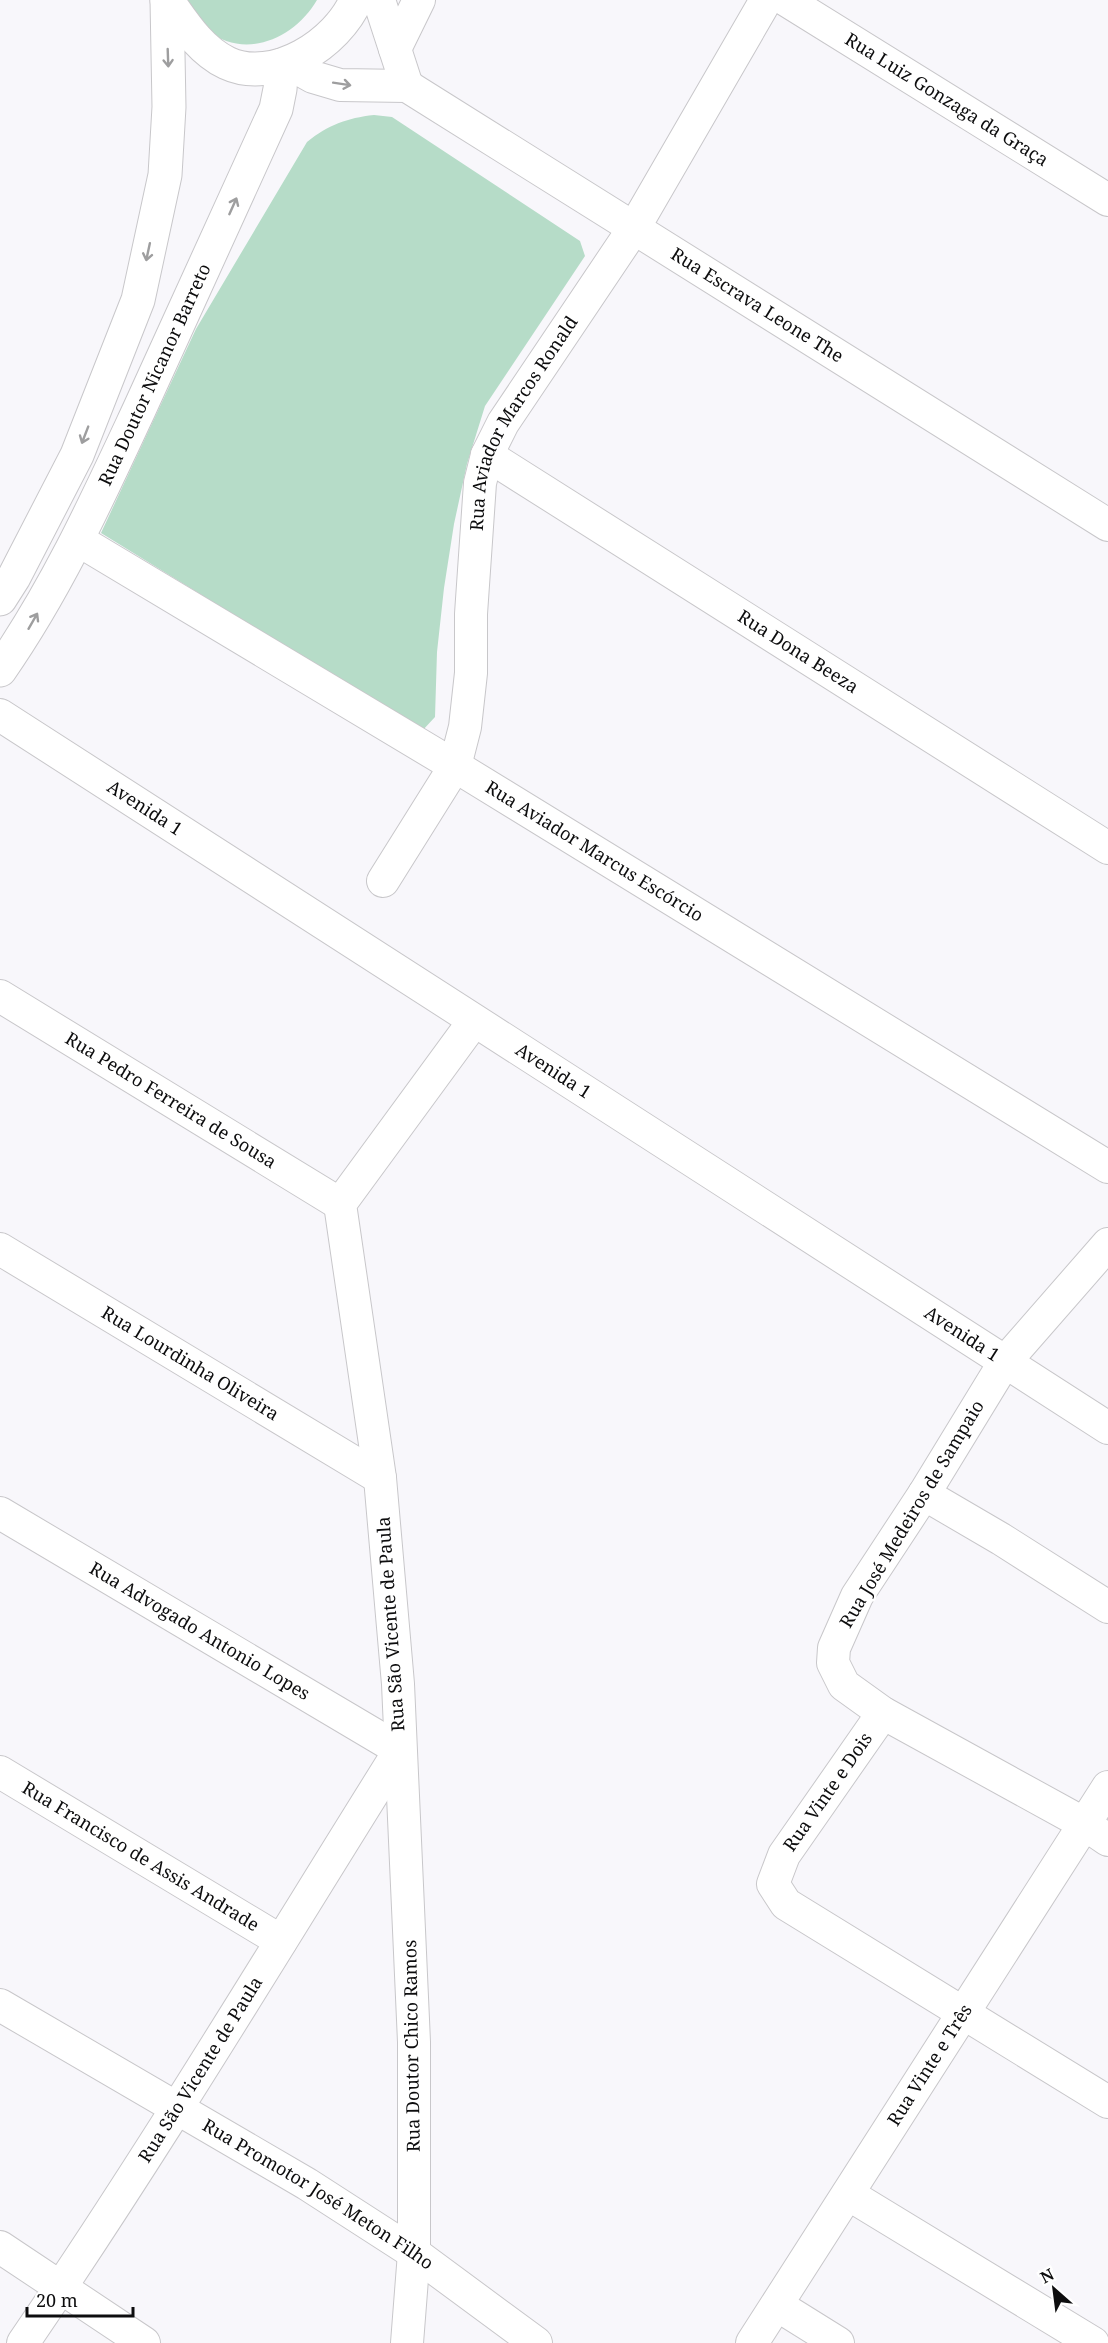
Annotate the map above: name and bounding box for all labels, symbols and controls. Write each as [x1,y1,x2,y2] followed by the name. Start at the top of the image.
[841,27,1053,171] street label: Rua Luiz Gonzaga da Graça
[162,48,174,68] one-way arrow
[332,79,351,90] one-way arrow
[227,198,239,216] one-way arrow
[667,241,848,367] street label: Rua Escrava Leone The
[142,242,154,261] one-way arrow
[92,259,216,489] street label: Rua Doutor Nicanor Barreto
[464,311,583,532] street label: Rua Aviador Marcos Ronald
[79,426,90,444] one-way arrow
[734,604,863,698] street label: Rua Dona Beeza
[27,613,39,630] one-way arrow
[103,774,187,840] street label: Avenida 1
[481,775,708,927] street label: Rua Aviador Marcus Escórcio
[61,1026,281,1173] street label: Rua Pedro Ferreira de Sousa
[512,1037,596,1103] street label: Avenida 1
[97,1300,284,1425] street label: Rua Lourdinha Oliveira
[920,1300,1005,1366] street label: Avenida 1
[834,1395,989,1632] street label: Rua José Medeiros de Sampaio
[371,1516,409,1732] street label: Rua São Vicente de Paula
[85,1556,315,1705] street label: Rua Advogado Antonio Lopes
[777,1727,877,1856] street label: Rua Vinte e Dois
[18,1775,264,1936] street label: Rua Francisco de Assis Andrade
[397,1940,425,2152] street label: Rua Doutor Chico Ramos
[132,1972,267,2167] street label: Rua São Vicente de Paula
[881,1999,977,2130] street label: Rua Vinte e Três
[198,2113,439,2274] street label: Rua Promotor José Meton Filho
[1024,2259,1084,2319] north arrow
[1036,2263,1058,2288] text: N
[27,2280,134,2318] scale bar
[36,2288,78,2312] text: 20 m

